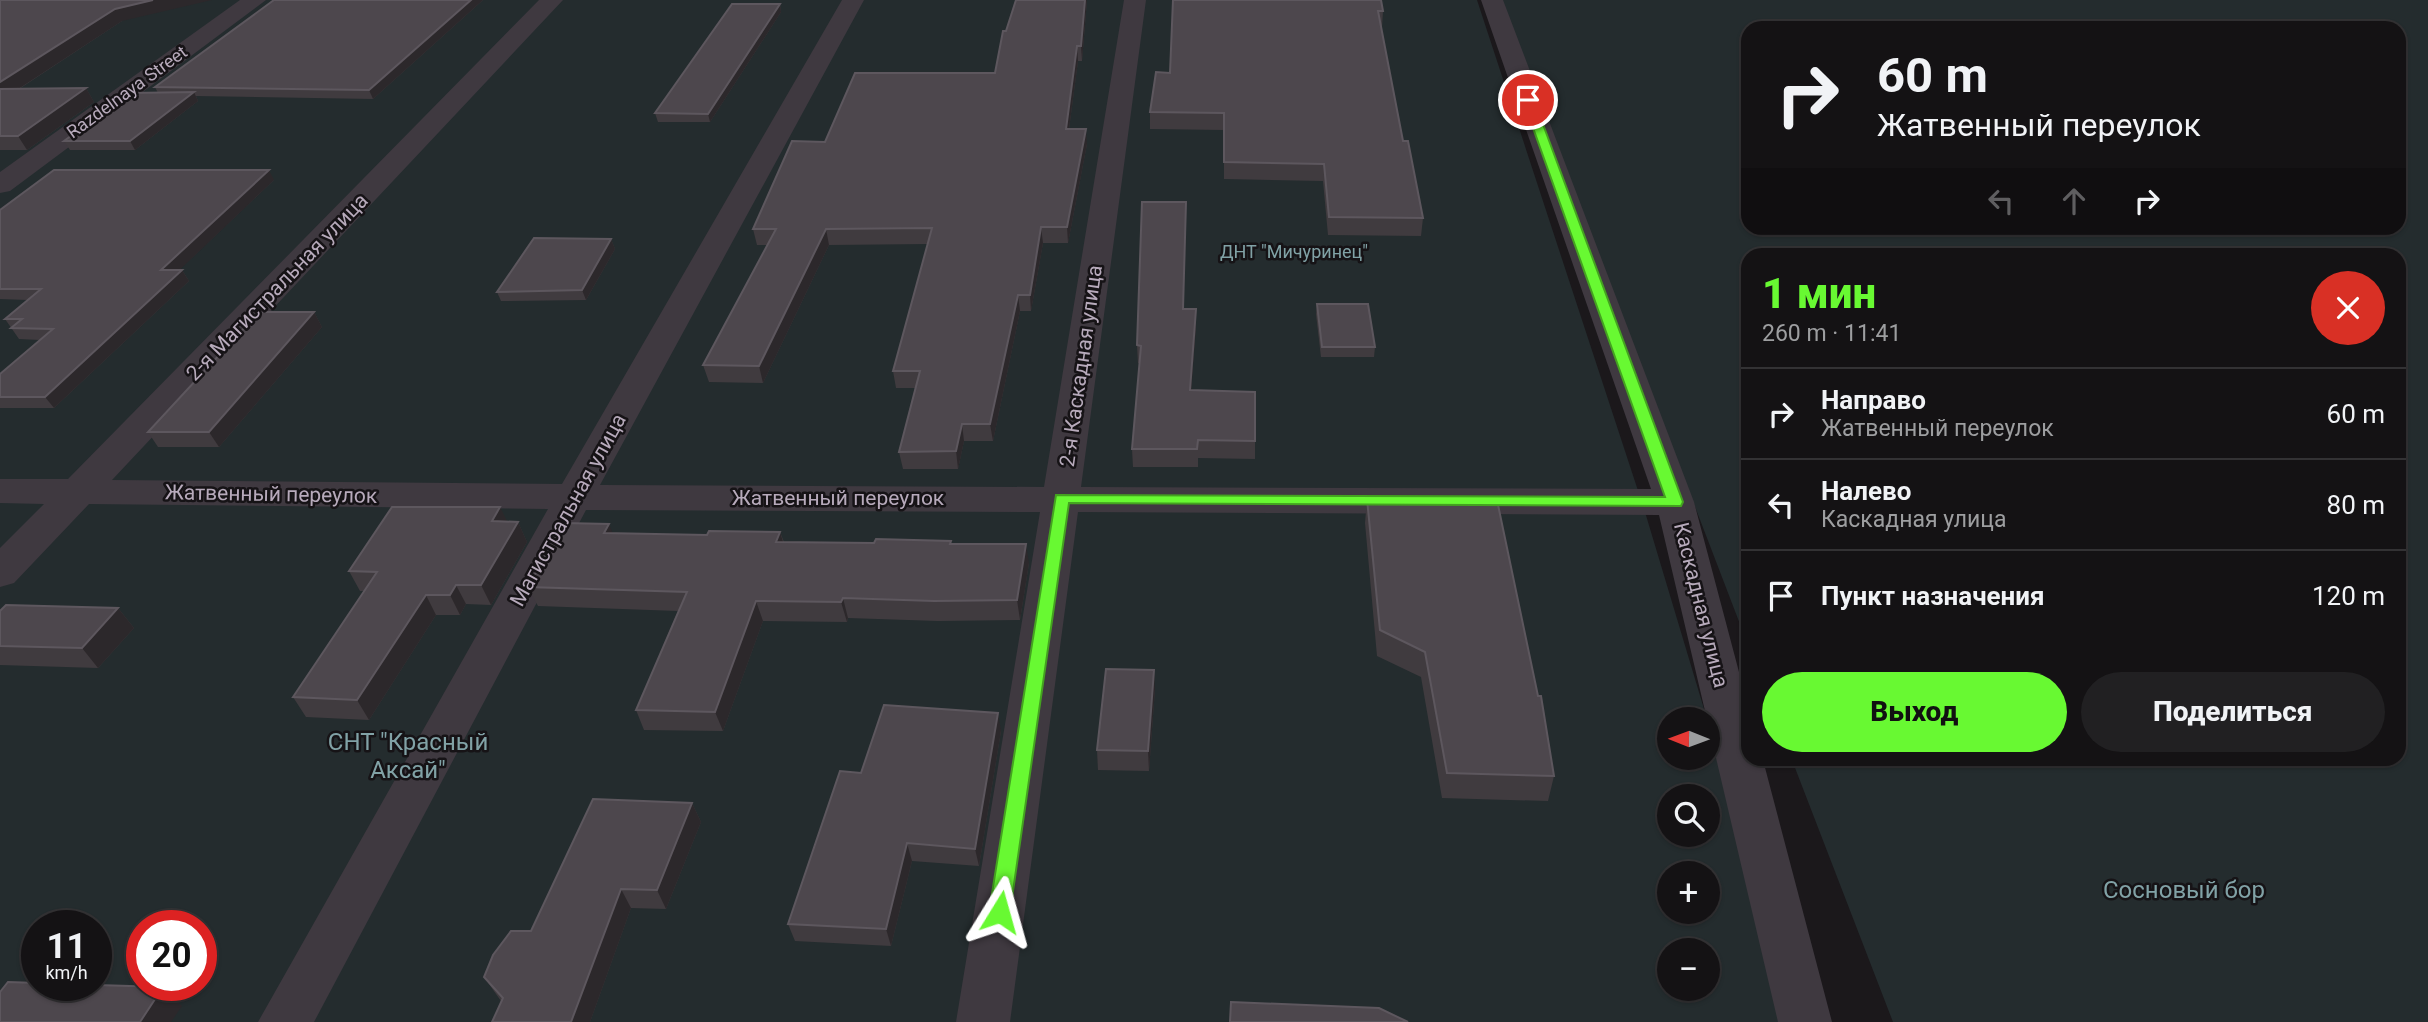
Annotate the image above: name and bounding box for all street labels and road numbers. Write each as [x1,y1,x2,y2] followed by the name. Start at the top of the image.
[62,41,191,142] street label: Razdelnaya Street
[181,188,373,386] street label: 2-я Магистральная улица
[1055,264,1107,468] street label: 2-я Каскадная улица
[505,410,631,610] street label: Магистральная улица
[165,480,378,508] street label: Жатвенный переулок
[732,486,945,510] street label: Жатвенный переулок
[1669,520,1733,690] street label: Каскадная улица

